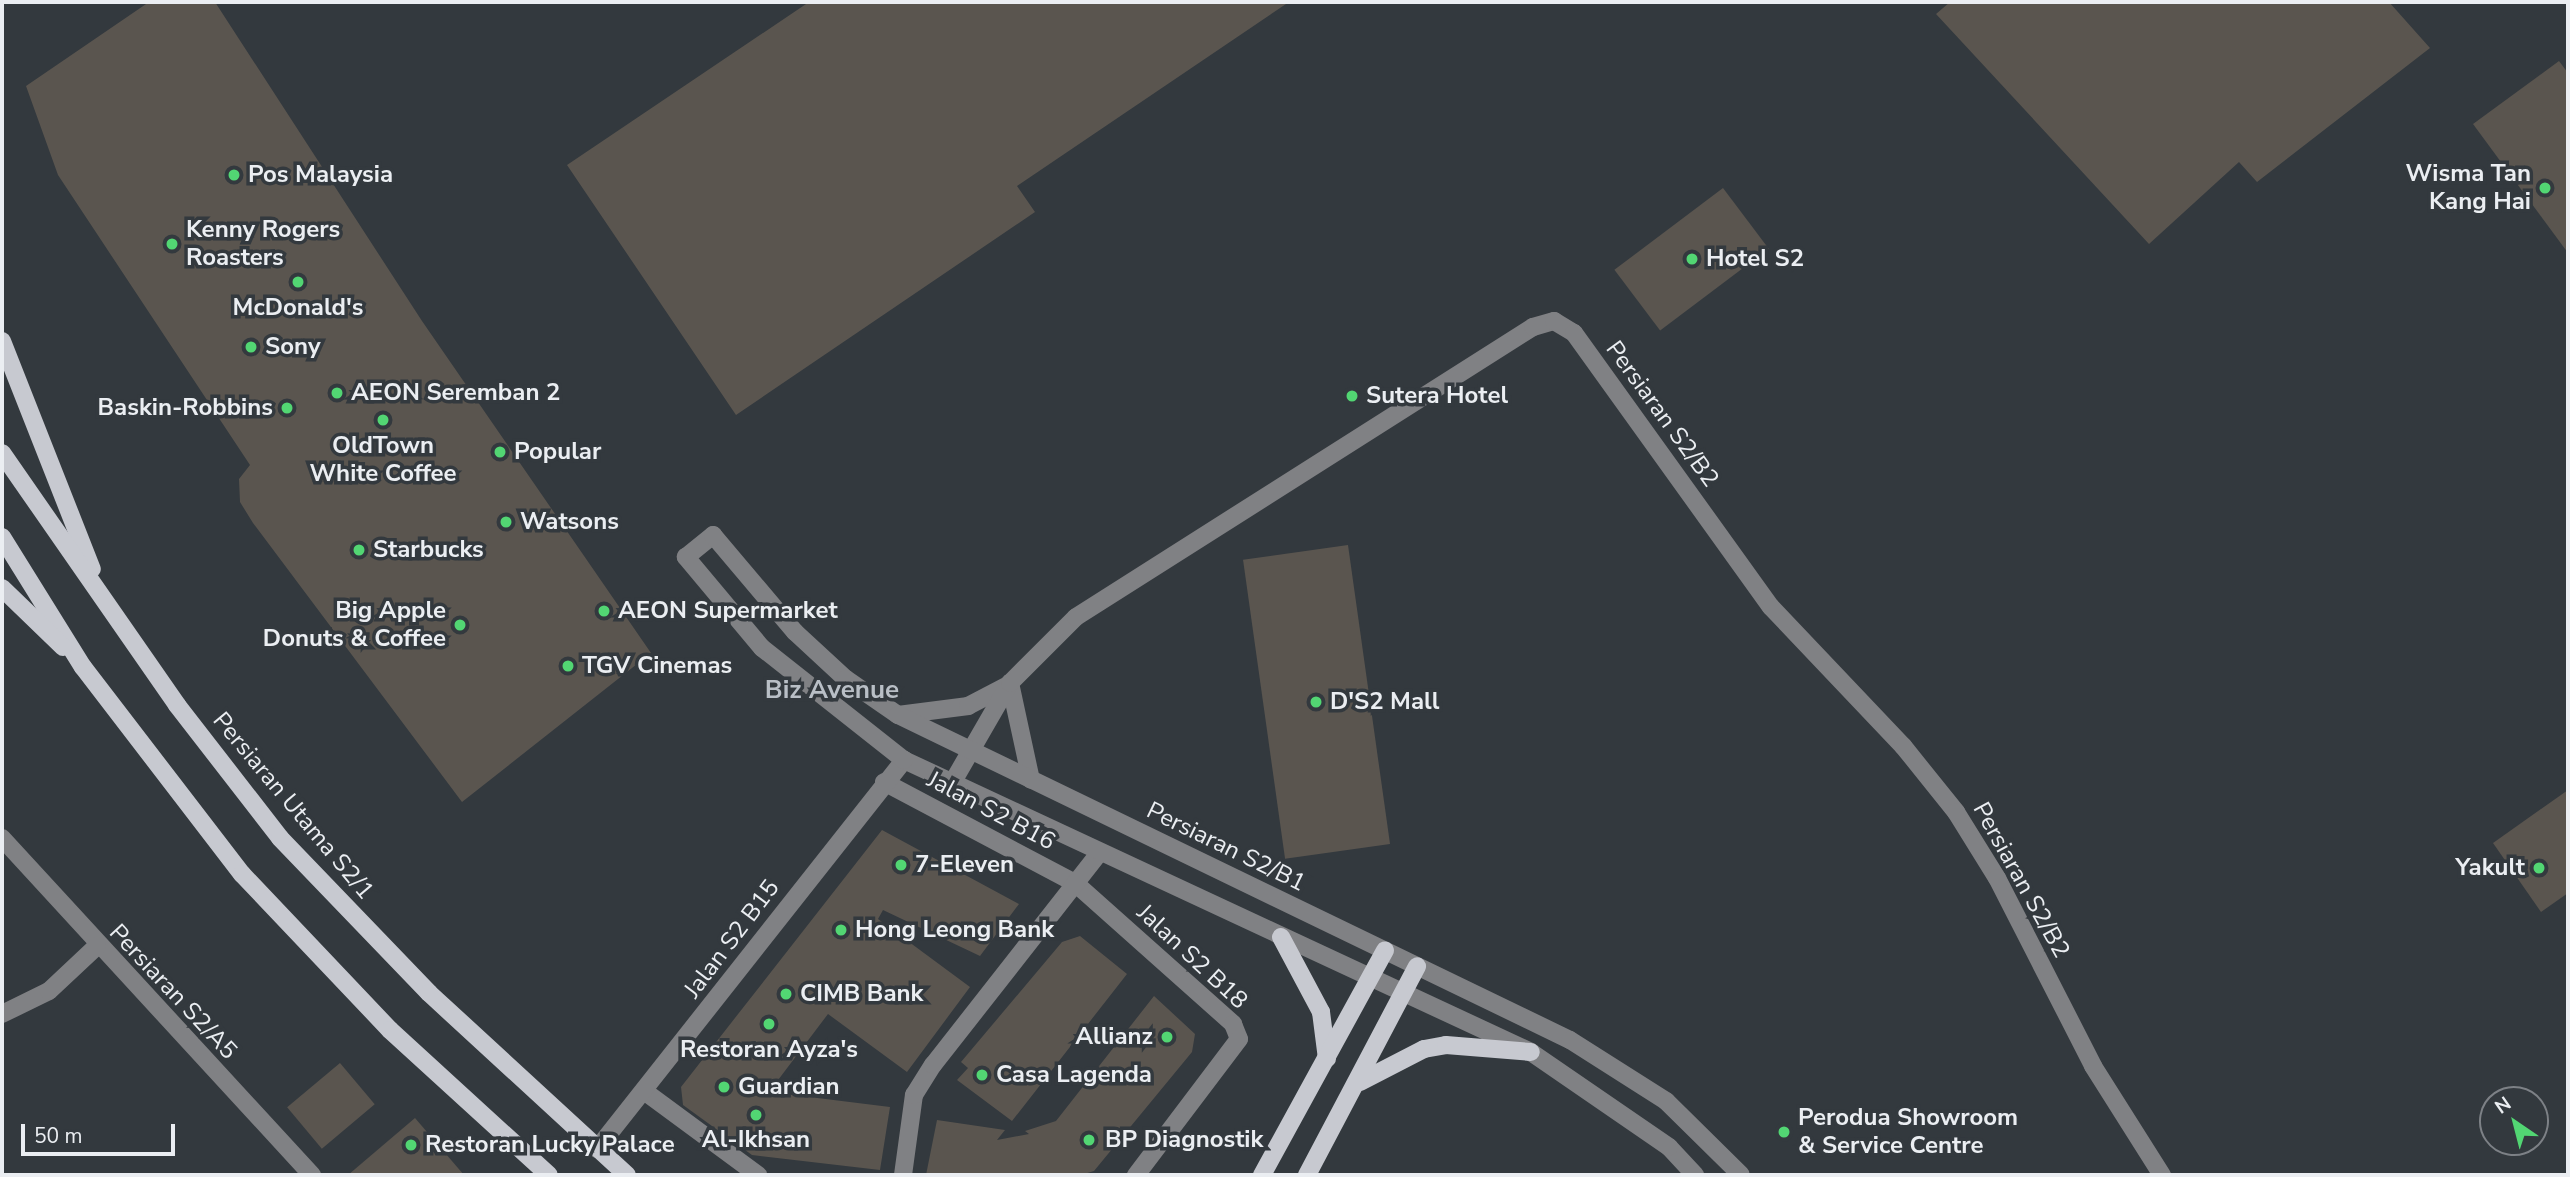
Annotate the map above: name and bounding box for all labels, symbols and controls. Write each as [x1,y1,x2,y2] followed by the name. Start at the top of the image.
[2406,160,2531,216] place label: Wisma Tan Kang Hai
[248,161,393,189] place label: Pos Malaysia
[226,167,242,183] marker: Pos Malaysia
[2537,180,2553,196] marker: Wisma Tan Kang Hai
[186,216,340,272] place label: Kenny Rogers Roasters
[164,236,180,252] marker: Kenny Rogers Roasters
[1706,245,1804,273] place label: Hotel S2
[1684,251,1700,267] marker: Hotel S2
[290,274,306,290] marker: McDonald's
[233,294,363,322] place label: McDonald's
[265,333,321,361] place label: Sony
[1599,335,1725,493] street label: Persiaran S2/B2
[243,339,259,355] marker: Sony
[351,379,560,407] place label: AEON Seremban 2
[1366,382,1508,410] place label: Sutera Hotel
[329,385,345,401] marker: AEON Seremban 2
[1344,388,1360,404] marker: Sutera Hotel
[98,394,273,422] place label: Baskin-Robbins
[279,400,295,416] marker: Baskin-Robbins
[375,412,391,428] marker: OldTown White Coffee
[309,432,457,488] place label: OldTown White Coffee
[514,438,601,466] place label: Popular
[492,444,508,460] marker: Popular
[520,508,619,536] place label: Watsons
[498,514,514,530] marker: Watsons
[373,536,484,564] place label: Starbucks
[351,542,367,558] marker: Starbucks
[263,597,446,653] place label: Big Apple Donuts & Coffee
[618,597,838,625] place label: AEON Supermarket
[596,603,612,619] marker: AEON Supermarket
[452,617,468,633] marker: Big Apple Donuts & Coffee
[582,652,732,680] place label: TGV Cinemas
[560,658,576,674] marker: TGV Cinemas
[765,674,899,706] district label: Biz Avenue
[1330,688,1439,716] place label: D'S2 Mall
[1308,694,1324,710] marker: D'S2 Mall
[206,707,380,905] street label: Persiaran Utama S2/1
[922,765,1060,857] street label: Jalan S2 B16
[1142,796,1310,898] street label: Persiaran S2/B1
[1966,797,2076,963] street label: Persiaran S2/B2
[915,851,1014,879] place label: 7-Eleven
[2456,854,2525,882] place label: Yakult
[893,857,909,873] marker: 7-Eleven
[2531,860,2547,876] marker: Yakult
[678,874,786,1004] street label: Jalan S2 B15
[1131,899,1253,1015] street label: Jalan S2 B18
[855,916,1054,944] place label: Hong Leong Bank
[103,919,243,1065] street label: Persiaran S2/A5
[833,922,849,938] marker: Hong Leong Bank
[800,980,923,1008] place label: CIMB Bank
[778,986,794,1002] marker: CIMB Bank
[761,1016,777,1032] marker: Restoran Ayza's
[1075,1023,1153,1051] place label: Allianz
[1159,1029,1175,1045] marker: Allianz
[680,1036,858,1064] place label: Restoran Ayza's
[996,1061,1152,1089] place label: Casa Lagenda
[974,1067,990,1083] marker: Casa Lagenda
[738,1073,840,1101] place label: Guardian
[716,1079,732,1095] marker: Guardian
[2479,1086,2549,1156] north arrow
[2490,1091,2516,1120] text: N
[1798,1104,2018,1160] place label: Perodua Showroom & Service Centre
[748,1107,764,1123] marker: Al-Ikhsan
[24,1110,178,1154] scale bar
[34,1122,83,1150] text: 50 m
[1776,1124,1792,1140] marker: Perodua Showroom & Service Centre
[702,1126,810,1154] place label: Al-Ikhsan
[1105,1126,1263,1154] place label: BP Diagnostik
[1079,1130,1099,1150] marker: BP Diagnostik
[425,1131,675,1159] place label: Restoran Lucky Palace
[403,1137,419,1153] marker: Restoran Lucky Palace

